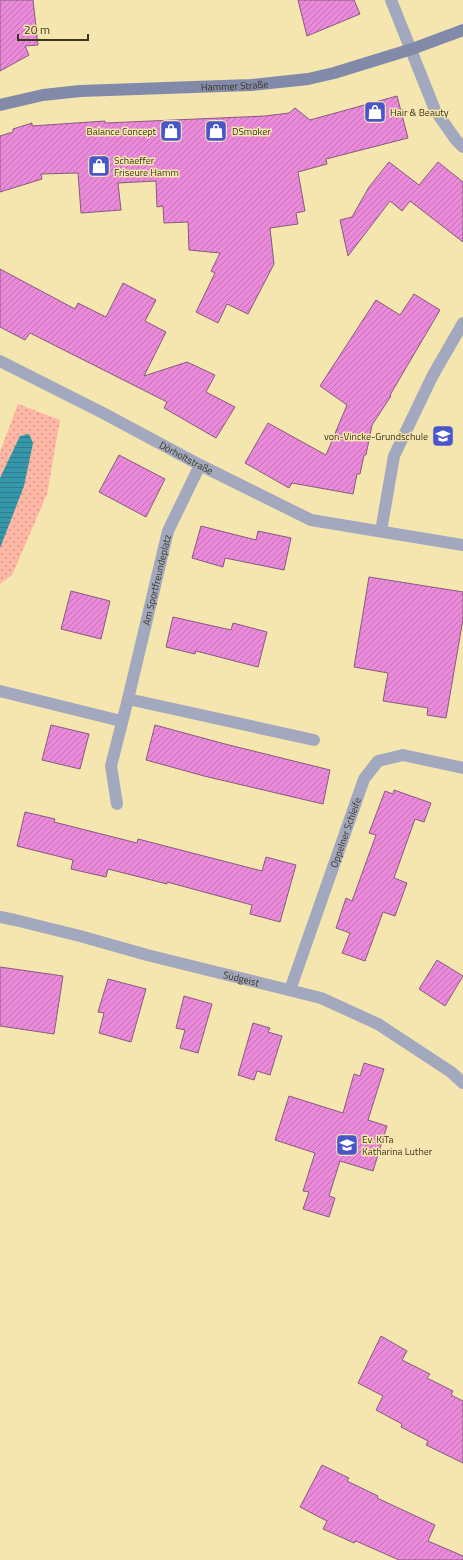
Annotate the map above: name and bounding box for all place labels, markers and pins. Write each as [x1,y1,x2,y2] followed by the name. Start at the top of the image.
[362,99,388,125] shop icon: Hair & Beauty
[390,105,449,120] place label: Hair & Beauty
[158,118,184,144] shop icon: Balance Concept
[203,118,229,144] shop icon: DSmoker
[87,124,156,139] place label: Balance Concept
[232,124,271,139] place label: DSmoker
[86,153,112,179] shop icon: Schaeffer Friseure Hamm
[114,153,179,180] place label: Schaeffer Friseure Hamm
[430,423,456,449] school or university icon: von-Vincke-Grundschule
[324,429,428,444] place label: von-Vincke-Grundschule
[334,1132,360,1158] school or university icon: Ev. KiTa Katharina Luther
[362,1132,433,1159] place label: Ev. KiTa Katharina Luther

